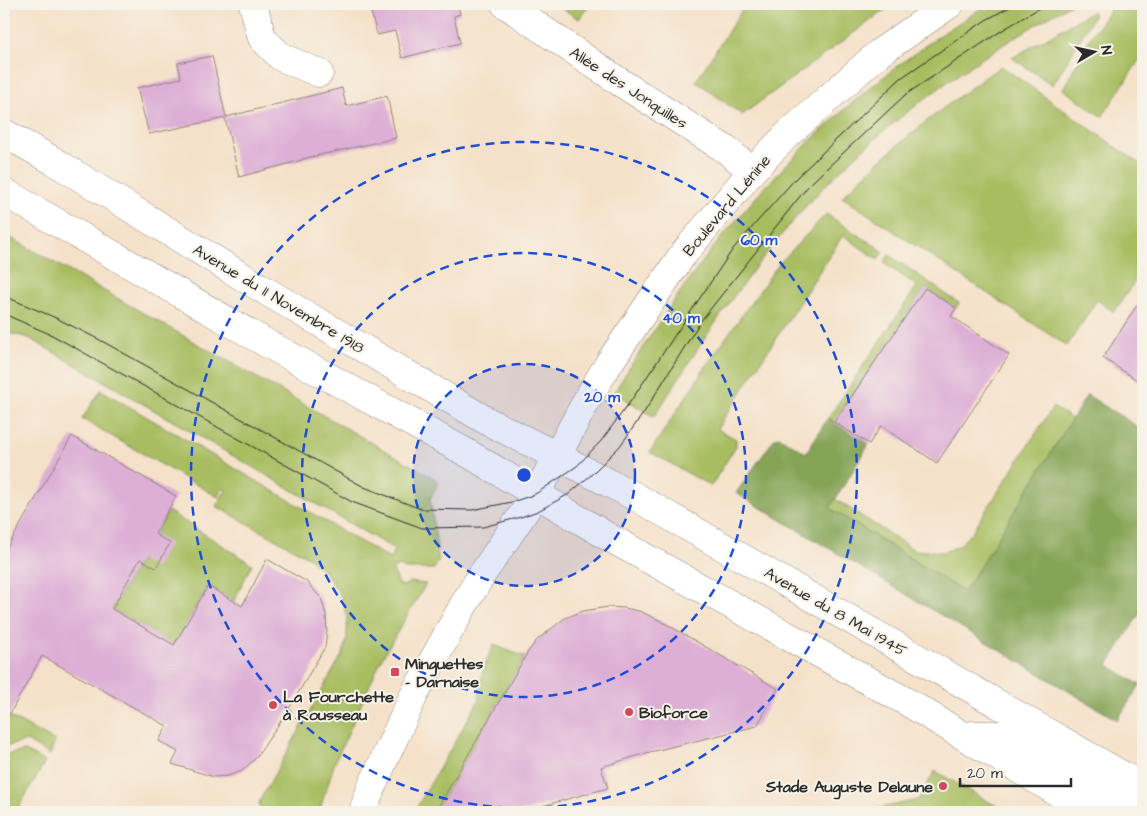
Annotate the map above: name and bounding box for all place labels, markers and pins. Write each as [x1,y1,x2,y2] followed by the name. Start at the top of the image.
[515,466,533,484] centre of rings
[405,653,483,693] place label: Minguettes - Darnaise
[389,666,401,678] marker: Minguettes - Darnaise
[282,686,394,726] place label: La Fourchette à Rousseau
[267,699,279,711] marker: La Fourchette à Rousseau
[639,702,708,724] place label: Bioforce
[623,706,635,718] marker: Bioforce
[765,776,933,800] place label: Stade Auguste Delaune
[937,780,949,792] marker: Stade Auguste Delaune

